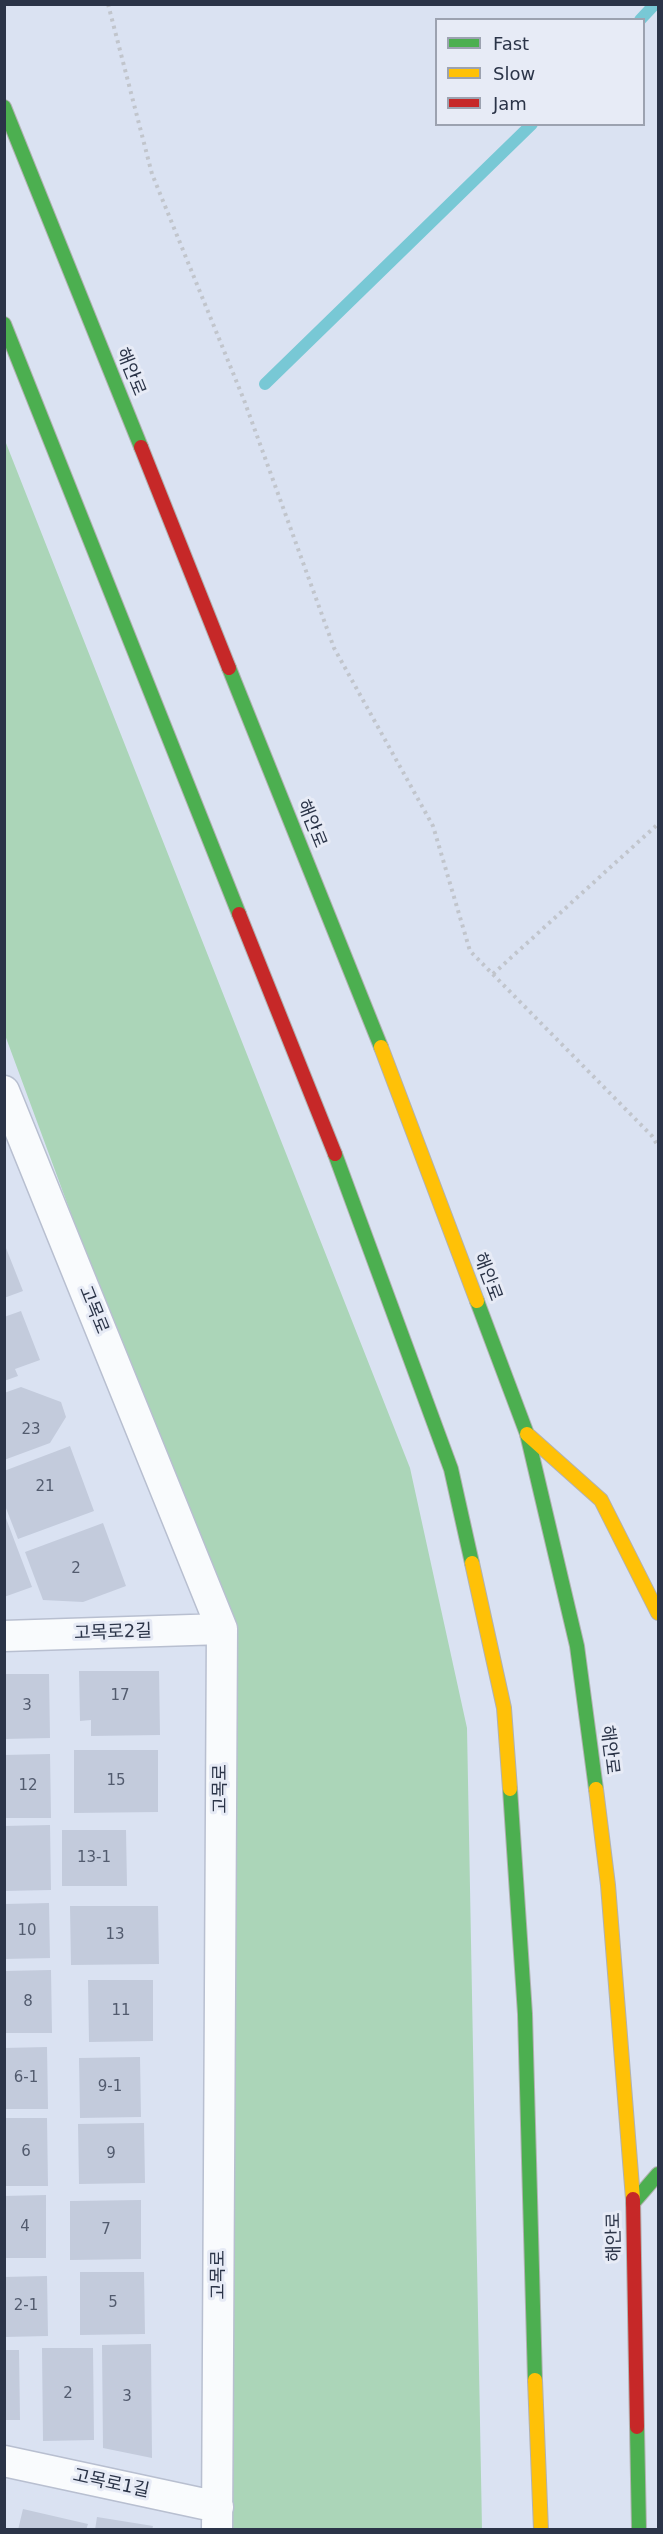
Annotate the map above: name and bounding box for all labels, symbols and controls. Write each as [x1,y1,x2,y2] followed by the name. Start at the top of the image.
[435,18,645,126] legend
[493,33,529,54] text: Fast
[493,63,535,84] text: Slow
[493,93,527,114] text: Jam
[111,345,149,399] street label: 해안로
[292,797,330,851] street label: 해안로
[468,1250,506,1304] street label: 해안로
[74,1283,112,1337] street label: 고목로
[21,1421,41,1439] house number: 23
[35,1478,55,1496] house number: 21
[71,1560,81,1578] house number: 2
[74,1621,152,1645] street label: 고목로2길
[110,1687,130,1705] house number: 17
[22,1697,32,1715] house number: 3
[595,1724,623,1776] street label: 해안로
[210,1764,232,1814] street label: 고목로
[106,1772,126,1790] house number: 15
[18,1777,38,1795] house number: 12
[77,1849,111,1867] house number: 13-1
[17,1922,37,1940] house number: 10
[105,1926,125,1944] house number: 13
[23,1993,33,2011] house number: 8
[111,2002,131,2020] house number: 11
[14,2069,38,2087] house number: 6-1
[98,2078,122,2096] house number: 9-1
[21,2143,31,2161] house number: 6
[106,2145,116,2163] house number: 9
[604,2212,626,2262] street label: 해안로
[20,2218,30,2236] house number: 4
[101,2221,111,2239] house number: 7
[208,2250,230,2300] street label: 고목로
[108,2294,118,2312] house number: 5
[14,2297,38,2315] house number: 2-1
[63,2385,73,2403] house number: 2
[122,2388,132,2406] house number: 3
[71,2465,151,2503] street label: 고목로1길

